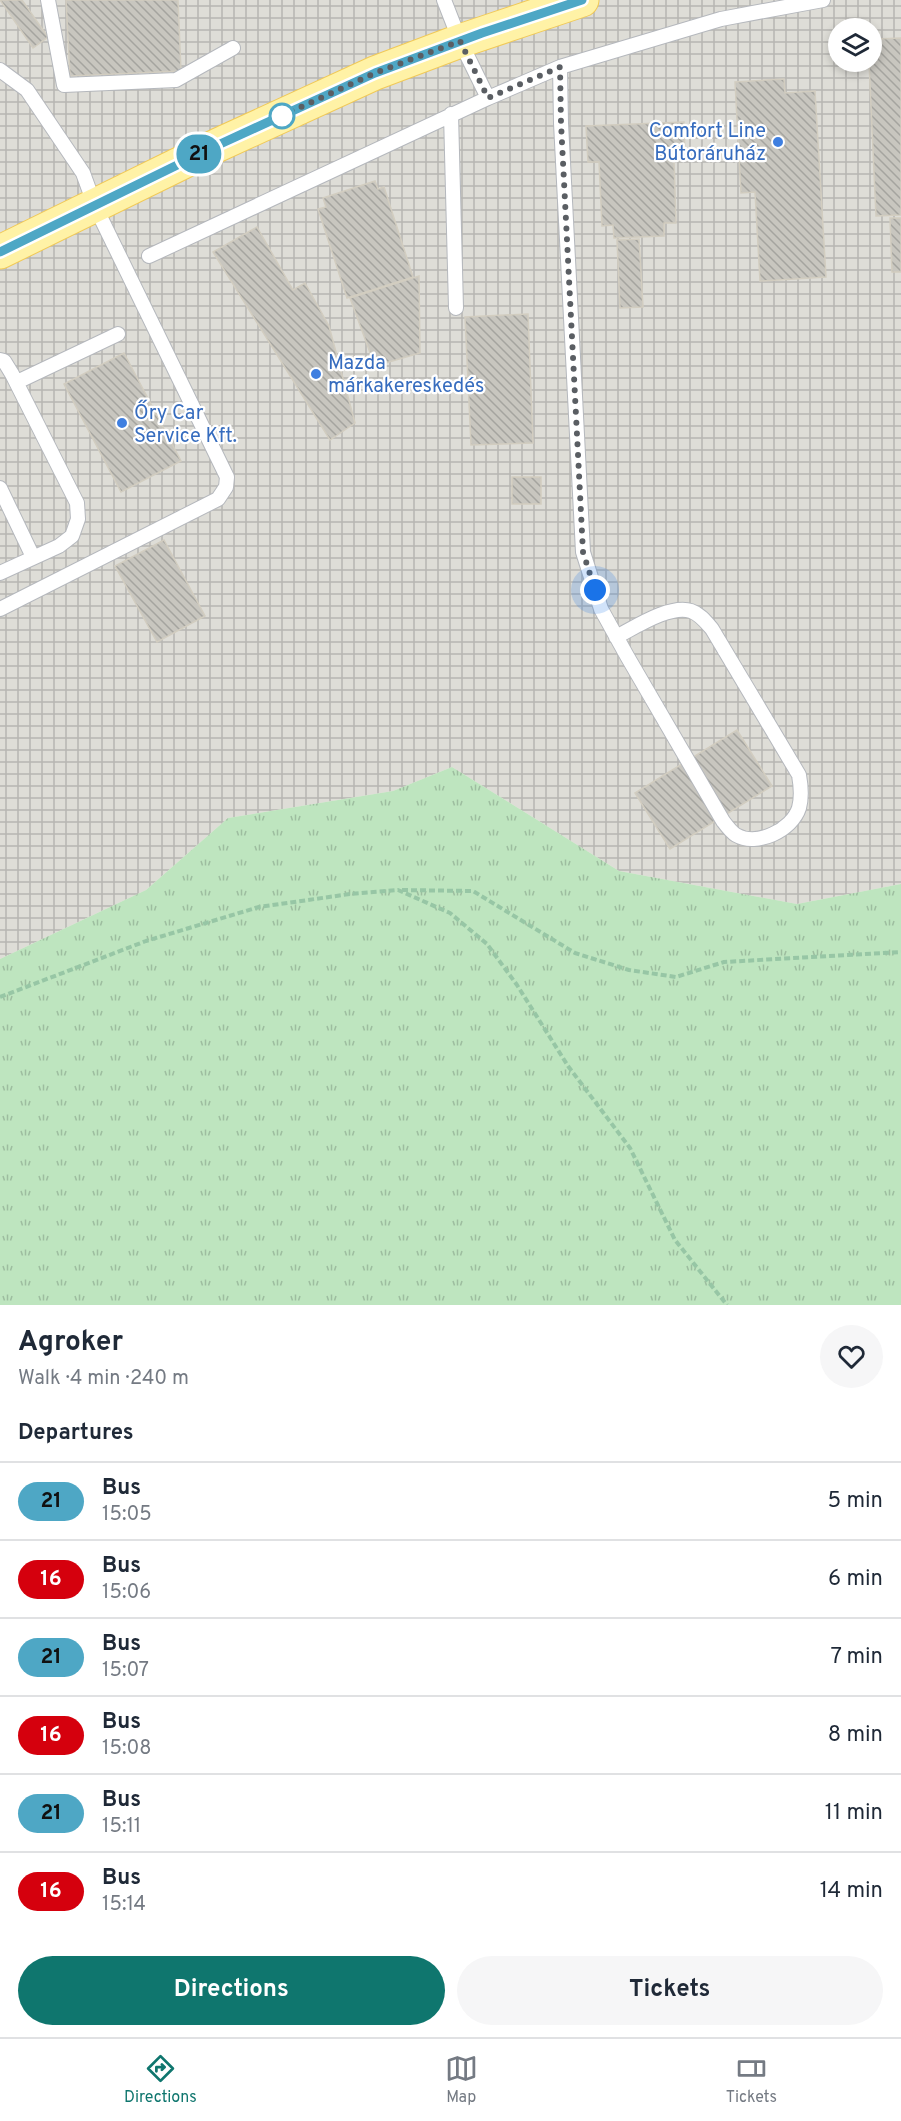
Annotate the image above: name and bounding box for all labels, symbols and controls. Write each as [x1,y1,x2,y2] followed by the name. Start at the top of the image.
[828,18,882,72] map controls
[828,18,882,72] button: layers
[269,103,295,129] unlabelled marker
[649,119,766,168] place label: Comfort Line Bútoráruház
[172,134,226,174] line badge: 21
[771,135,785,149] marker: Comfort Line Bútoráruház
[188,141,210,168] text: 21
[328,351,485,400] place label: Mazda márkakereskedés
[309,367,323,381] marker: Mazda márkakereskedés
[134,399,237,450] place label: Őry Car Service Kft.
[115,416,129,430] marker: Őry Car Service Kft.
[580,575,610,605] your location
[18,1325,123,1361] text: Agroker
[820,1325,883,1388] button: heart
[18,1366,189,1392] text: Walk · 4 min · 240 m
[18,1420,134,1447] text: Departures
[102,1475,141,1502] text: Bus
[40,1488,62,1515] text: 21
[828,1488,883,1515] text: 5 min
[102,1502,152,1528] text: 15:05
[102,1553,141,1580] text: Bus
[40,1566,62,1593] text: 16
[828,1566,883,1593] text: 6 min
[102,1580,151,1606] text: 15:06
[102,1631,141,1658] text: Bus
[40,1644,62,1671] text: 21
[831,1644,883,1671] text: 7 min
[102,1658,149,1684] text: 15:07
[102,1709,141,1736] text: Bus
[40,1722,62,1749] text: 16
[828,1722,883,1749] text: 8 min
[102,1736,151,1762] text: 15:08
[102,1787,141,1814] text: Bus
[40,1800,62,1827] text: 21
[825,1800,883,1827] text: 11 min
[102,1814,141,1840] text: 15:11
[102,1865,141,1892] text: Bus
[40,1878,62,1905] text: 16
[820,1878,883,1905] text: 14 min
[102,1892,146,1918] text: 15:14
[18,1956,445,2025] button: Directions
[457,1956,883,2025] button: Tickets
[124,2052,197,2108] tab: Directions
[445,2052,478,2108] tab: Map
[726,2052,777,2108] tab: Tickets

